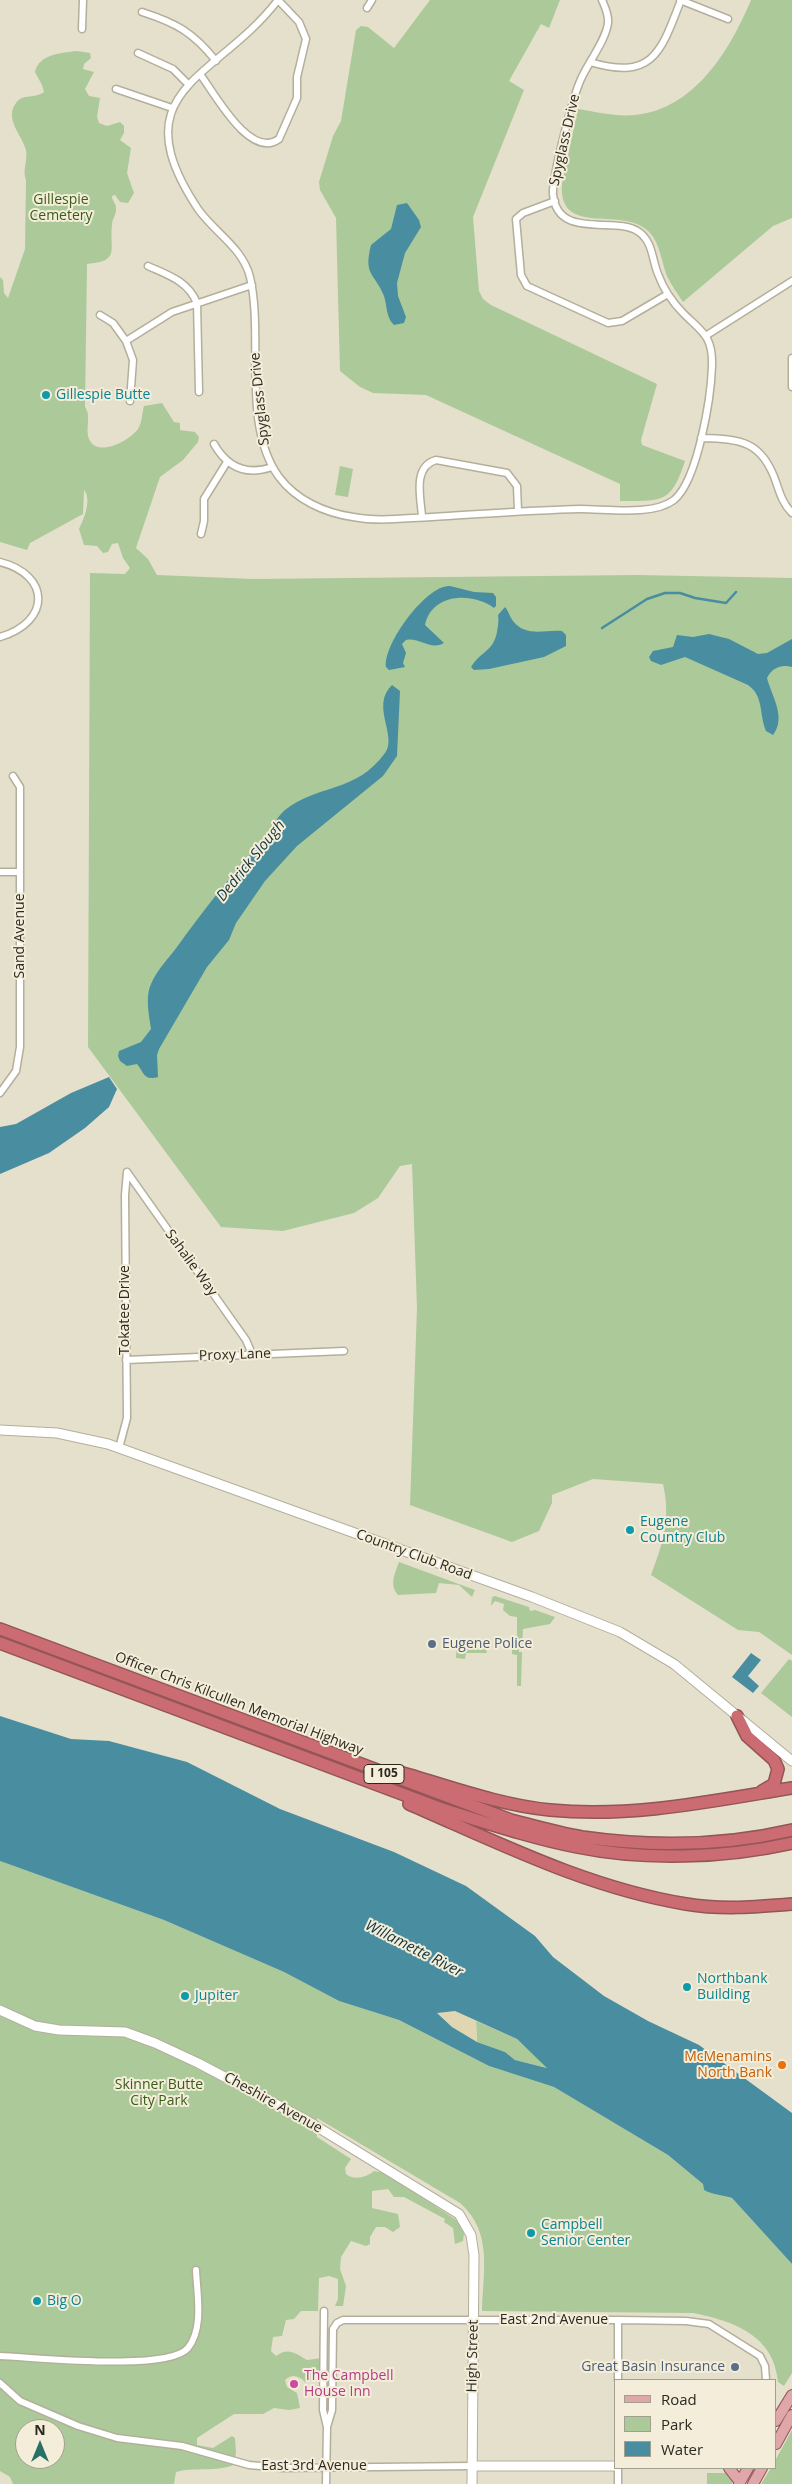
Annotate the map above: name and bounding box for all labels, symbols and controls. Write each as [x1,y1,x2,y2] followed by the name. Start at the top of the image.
[546,93,584,187] street label: Spyglass Drive
[29,192,93,224] park label: Gillespie Cemetery
[247,352,273,446] street label: Spyglass Drive
[56,387,150,403] place label: Gillespie Butte
[40,389,52,401] marker: Gillespie Butte
[213,817,289,905] water label: Dedrick Slough
[12,894,28,978] street label: Sand Avenue
[161,1226,221,1300] street label: Sahalie Way
[117,1265,133,1355] street label: Tokatee Drive
[199,1345,271,1365] street label: Proxy Lane
[640,1514,725,1546] place label: Eugene Country Club
[624,1524,636,1536] marker: Eugene Country Club
[354,1526,474,1584] street label: Country Club Road
[442,1636,532,1652] place label: Eugene Police
[426,1638,438,1650] marker: Eugene Police
[113,1649,365,1759] street label: Officer Chris Kilcullen Memorial Highway
[364,1765,404,1784] road number: I 105
[362,1917,466,1981] water label: Willamette River
[697,1971,768,2004] place label: Northbank Building
[681,1981,693,1993] marker: Northbank Building
[195,1988,238,2004] place label: Jupiter
[179,1990,191,2002] marker: Jupiter
[684,2049,772,2082] place label: McMenamins North Bank
[776,2059,788,2071] marker: McMenamins North Bank
[221,2069,325,2137] street label: Cheshire Avenue
[115,2077,203,2110] park label: Skinner Butte City Park
[541,2217,630,2250] place label: Campbell Senior Center
[525,2227,537,2239] marker: Campbell Senior Center
[47,2293,82,2309] place label: Big O
[31,2295,43,2307] marker: Big O
[500,2312,608,2328] street label: East 2nd Avenue
[464,2319,482,2393] street label: High Street
[581,2359,725,2375] place label: Great Basin Insurance
[729,2361,741,2373] marker: Great Basin Insurance
[304,2368,393,2400] place label: The Campbell House Inn
[288,2378,300,2390] marker: The Campbell House Inn
[614,2379,777,2469] legend
[661,2389,697,2409] text: Road
[661,2414,692,2434] text: Park
[15,2419,65,2469] north arrow
[34,2420,46,2439] text: N
[661,2439,703,2459] text: Water
[261,2458,367,2474] street label: East 3rd Avenue

